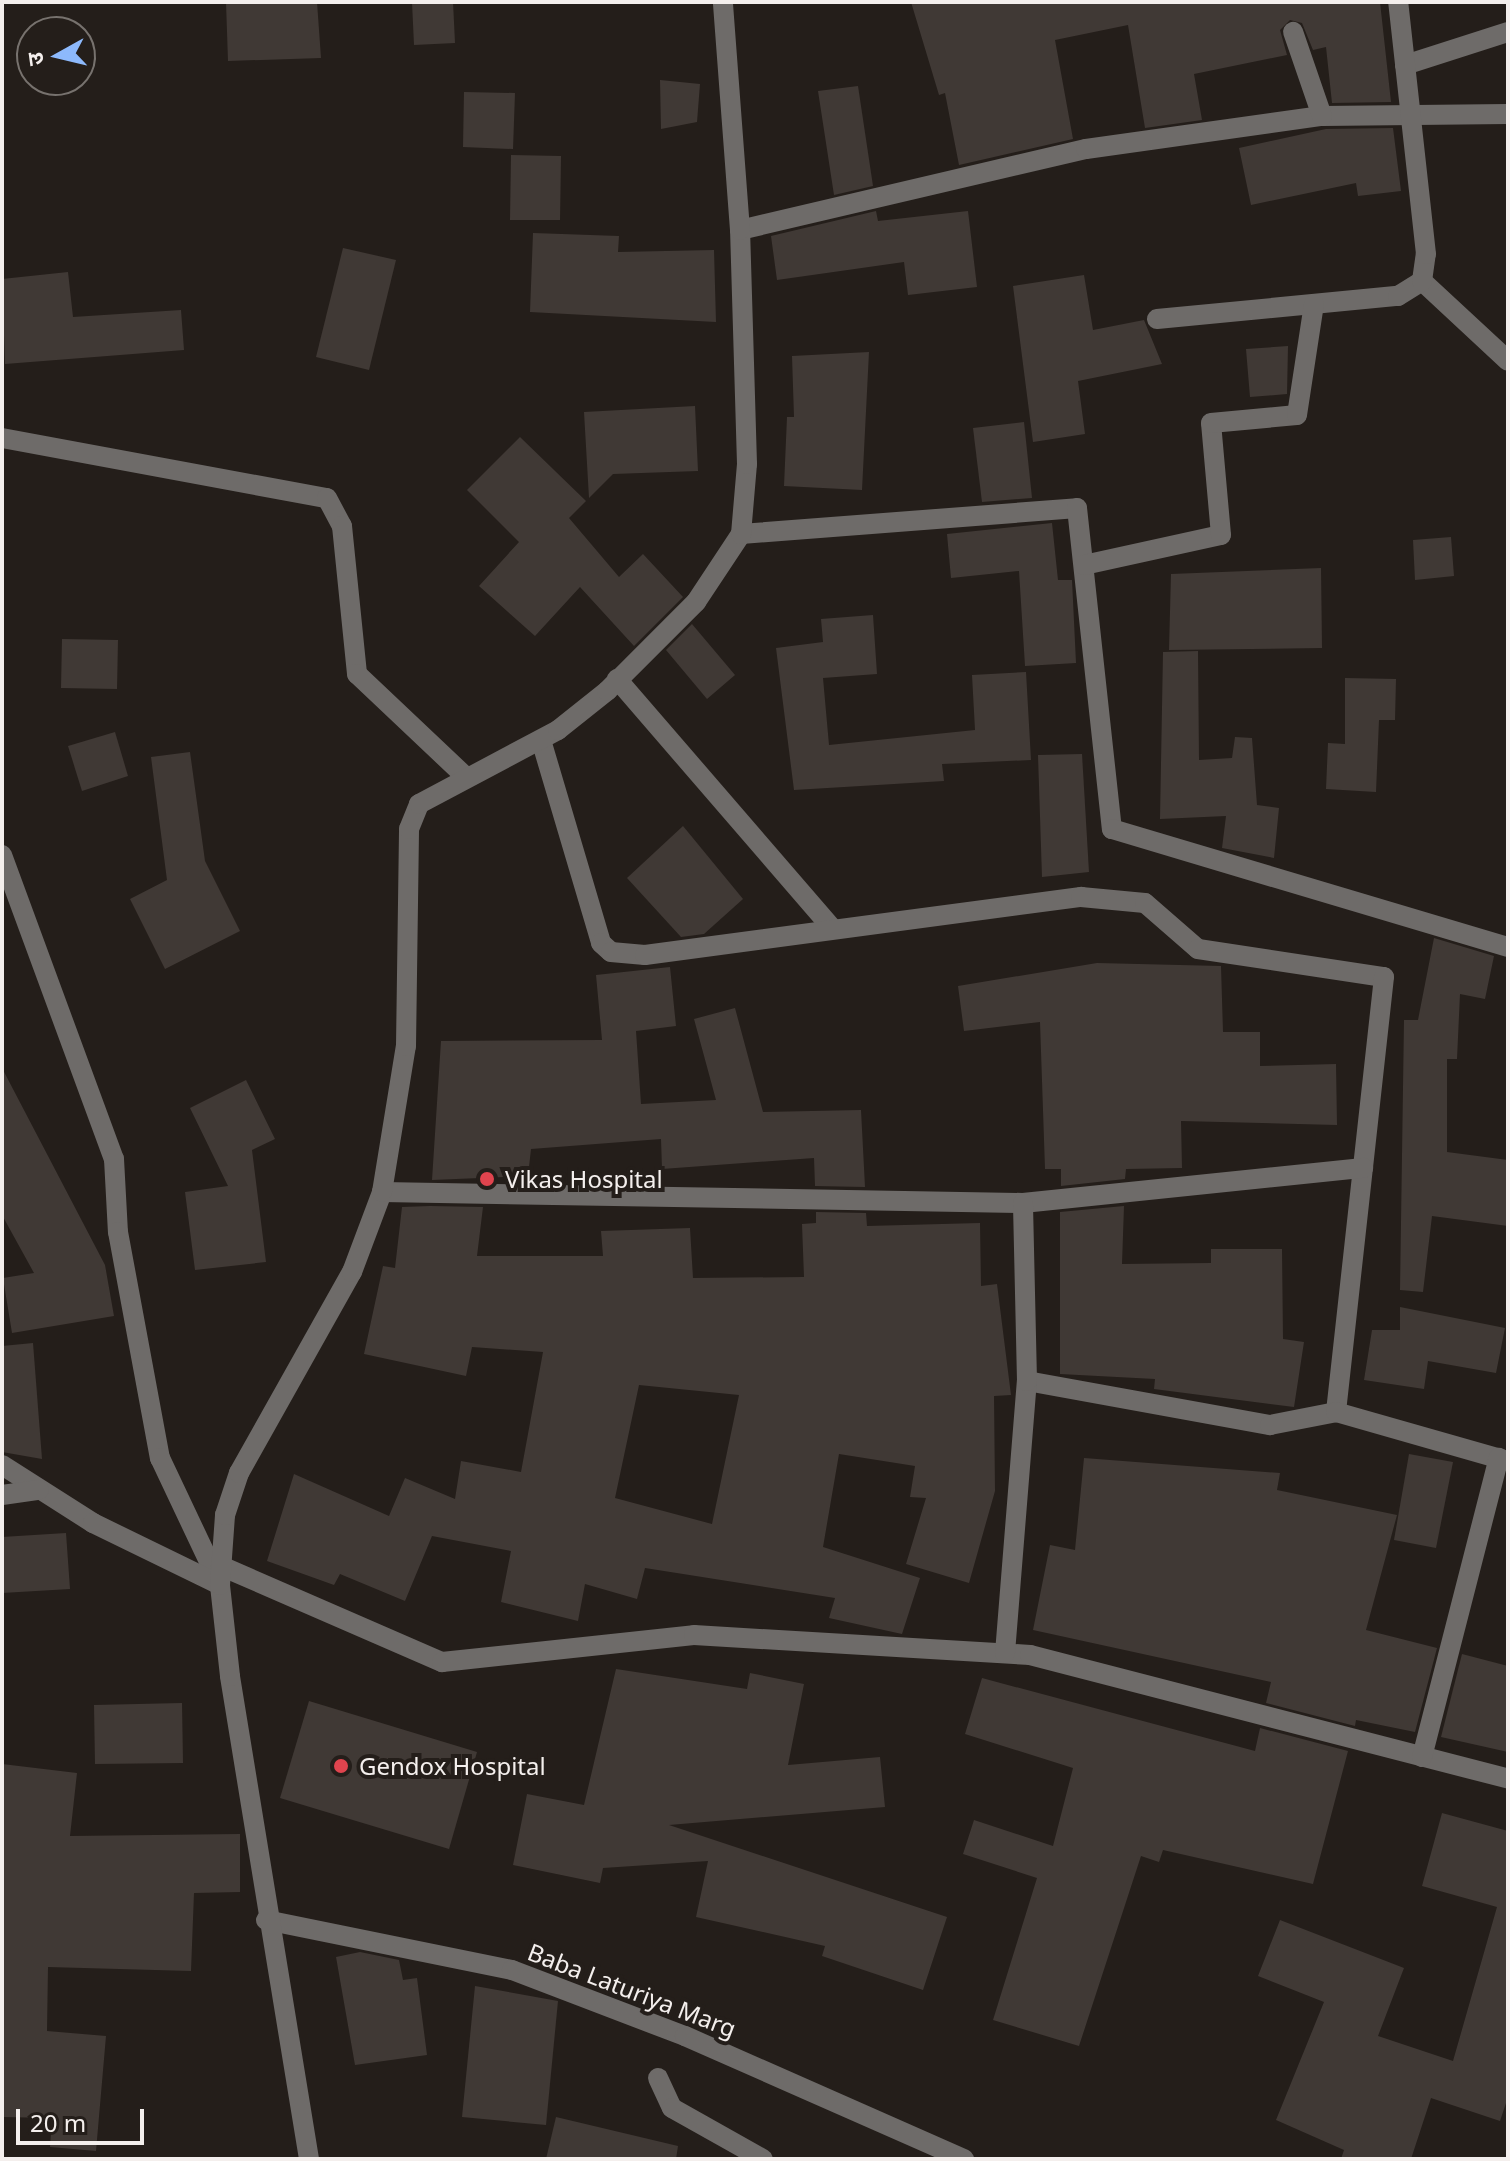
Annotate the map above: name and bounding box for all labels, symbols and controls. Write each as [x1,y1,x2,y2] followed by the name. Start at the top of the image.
[16,16,96,96] north arrow
[18,51,50,68] text: उ
[505,1165,663,1193] place label: Vikas Hospital
[476,1168,498,1190] marker: Vikas Hospital
[359,1752,546,1780] place label: Gendox Hospital
[330,1755,352,1777] marker: Gendox Hospital
[524,1937,740,2043] street label: Baba Laturiya Marg
[20,2093,148,2143] scale bar
[30,2106,86,2139] text: 20 m

